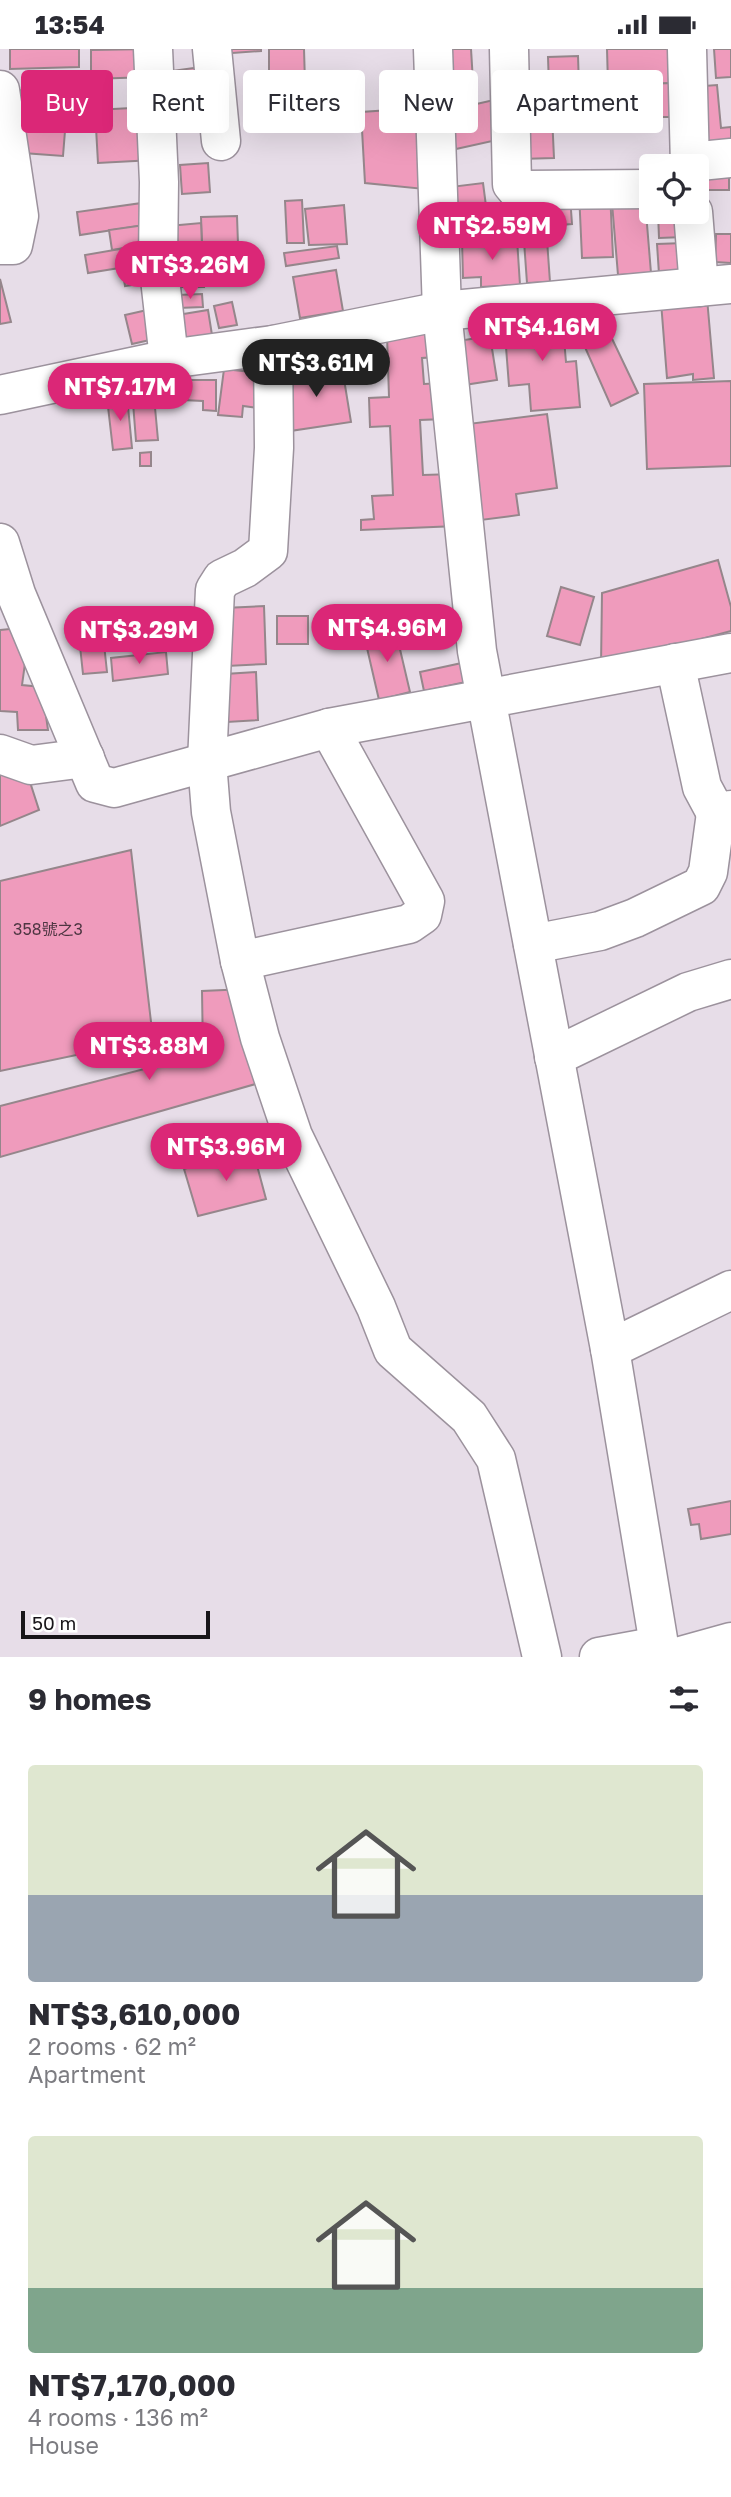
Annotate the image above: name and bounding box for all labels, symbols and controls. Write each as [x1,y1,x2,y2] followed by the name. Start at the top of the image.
[35,9,105,40] text: 13:54
[21,70,113,133] chip: Buy
[127,70,229,133] chip: Rent
[243,70,365,133] chip: Filters
[379,70,478,133] chip: New
[492,70,663,133] chip: Apartment
[639,154,709,224] map controls
[639,154,709,224] button: locate
[420,203,564,262] pin: NT$2.59M
[433,211,551,239] text: NT$2.59M
[118,241,262,301] pin: NT$3.26M
[131,250,249,278] text: NT$3.26M
[470,303,614,363] pin: NT$4.16M
[484,312,600,340] text: NT$4.16M
[244,339,388,399] pin: NT$3.61M
[258,348,374,376] text: NT$3.61M
[48,363,192,423] pin: NT$7.17M
[64,372,176,400] text: NT$7.17M
[315,605,459,664] pin: NT$4.96M
[67,607,211,666] pin: NT$3.29M
[327,613,447,641] text: NT$4.96M
[80,615,198,643] text: NT$3.29M
[13,919,83,939] house number: 358號之3
[77,1023,221,1082] pin: NT$3.88M
[89,1031,209,1059] text: NT$3.88M
[154,1123,298,1183] pin: NT$3.96M
[167,1132,285,1160] text: NT$3.96M
[21,1608,210,1640] scale bar
[32,1611,76,1634] text: 50 m
[665,1680,703,1718] icon: filters
[28,1681,151,1717] text: 9 homes
[303,1811,429,1937] icon: home
[28,1996,240,2032] text: NT$3,610,000
[28,2032,196,2060] text: 2 rooms · 62 m²
[28,2060,146,2088] text: Apartment
[303,2182,429,2308] icon: home
[28,2367,236,2403] text: NT$7,170,000
[28,2403,208,2431] text: 4 rooms · 136 m²
[28,2431,99,2459] text: House

